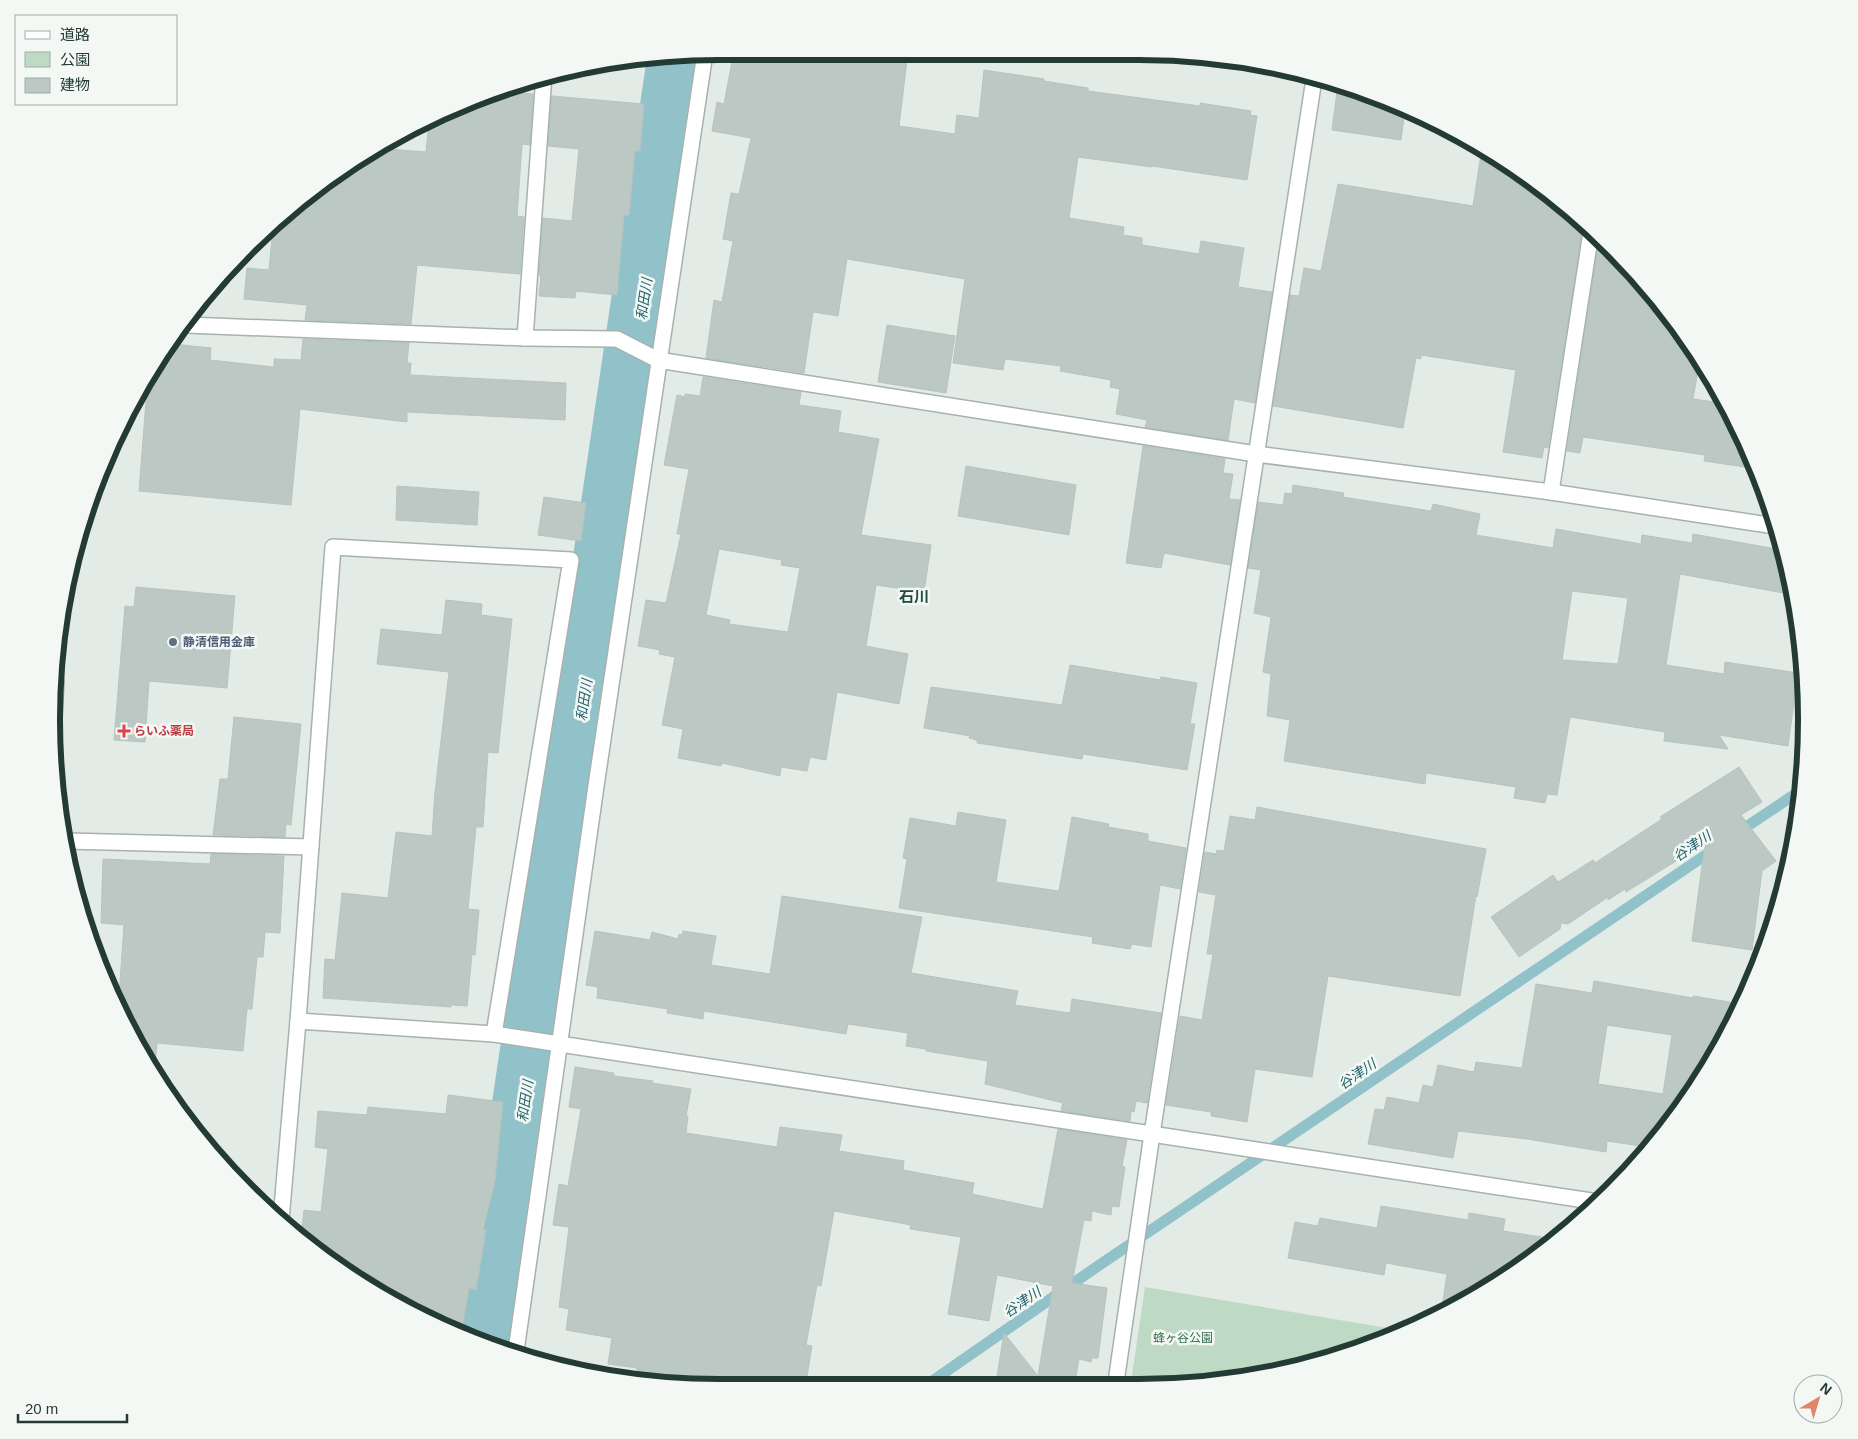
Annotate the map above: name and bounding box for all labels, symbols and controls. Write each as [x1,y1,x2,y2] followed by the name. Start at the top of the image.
[15,15,178,105] legend
[60,26,90,43] text: 道路
[60,51,90,68] text: 公園
[60,76,90,93] text: 建物
[633,275,655,321] water label: 和田川
[899,588,929,605] district label: 石川
[183,635,255,649] place label: 静清信用金庫
[167,636,179,648] marker: 静清信用金庫
[573,676,595,722] water label: 和田川
[134,724,194,738] place label: らいふ薬局
[118,725,130,737] marker: らいふ薬局
[1670,827,1716,864] water label: 谷津川
[1335,1055,1381,1092] water label: 谷津川
[514,1077,536,1123] water label: 和田川
[1000,1283,1046,1320] water label: 谷津川
[1153,1331,1213,1345] park label: 蜂ヶ谷公園
[1793,1374,1843,1424] north arrow
[1817,1379,1835,1398] text: N
[18,1392,126,1424] scale bar
[25,1400,58,1417] text: 20 m

